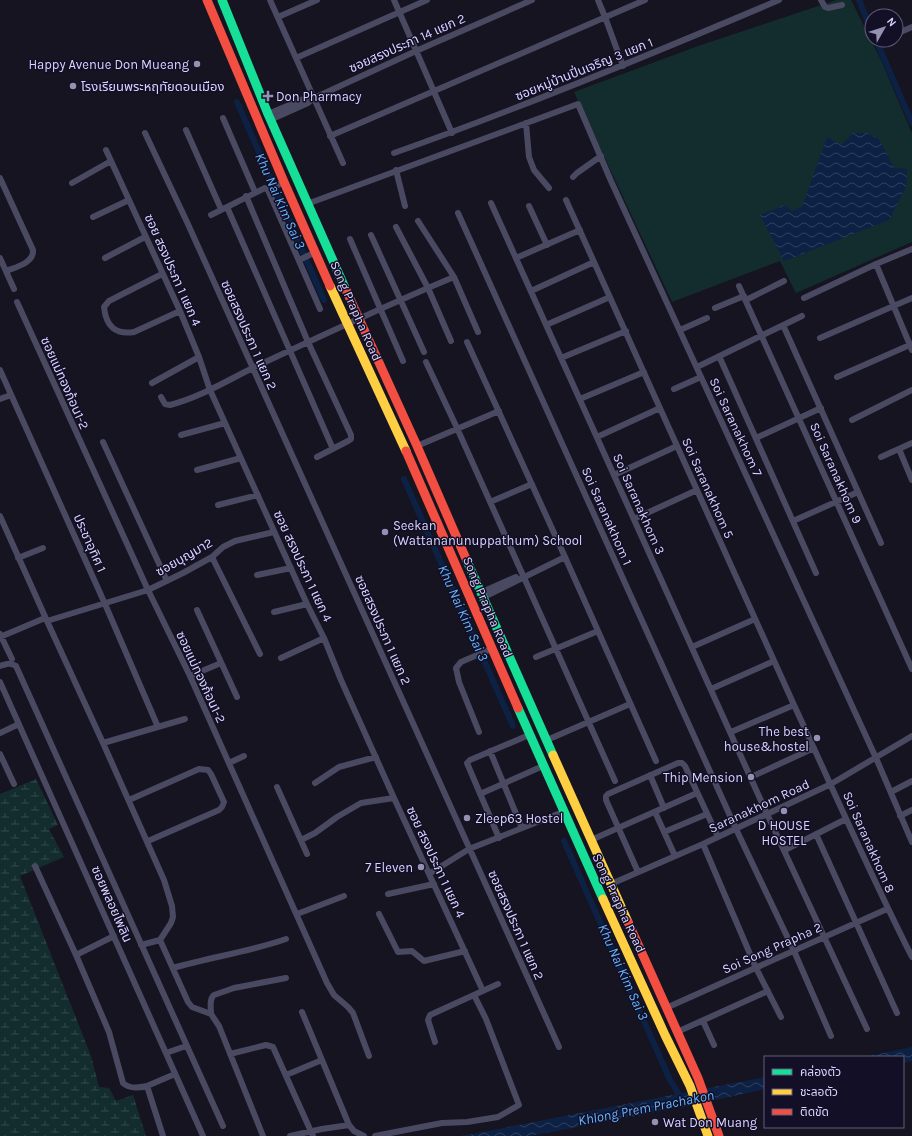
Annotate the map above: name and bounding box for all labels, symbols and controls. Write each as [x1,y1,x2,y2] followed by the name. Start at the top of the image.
[864,8,904,48] north arrow
[347,11,467,75] street label: ซอยสรงประภา 14 แยก 2
[884,15,899,29] text: N
[512,33,655,104] street label: ซอยหมู่บ้านปิ่นเจริญ 3 แยก 1
[28,57,190,72] place label: Happy Avenue Don Mueang
[192,59,202,69] marker: Happy Avenue Don Mueang
[81,79,225,94] place label: โรงเรียนพระหฤทัยดอนเมือง
[68,81,78,91] marker: โรงเรียนพระหฤทัยดอนเมือง
[276,89,362,104] place label: Don Pharmacy
[263,91,273,101] marker: Don Pharmacy
[251,150,309,252] water label: Khu Nai Kim Sai 3
[141,212,205,328] street label: ซอย สรงประภา 1 แยก 4
[327,259,385,363] street label: Song Prapha Road
[218,278,280,392] street label: ซอยสรงประภา 1 แยก 2
[38,334,92,432] street label: ซอยแม่ทองก้อน1-2
[707,375,765,479] street label: Soi Saranakhom 7
[807,420,865,526] street label: Soi Saranakhom 9
[679,435,737,541] street label: Soi Saranakhom 5
[610,451,668,557] street label: Soi Saranakhom 3
[579,465,635,567] street label: Soi Saranakhom 1
[271,508,335,624] street label: ซอย สรงประภา 1 แยก 4
[71,512,109,574] street label: ประชาอุทิศ 1
[393,518,582,548] place label: Seekan (Wattananunuppathum) School
[380,527,390,537] marker: Seekan (Wattananunuppathum) School
[153,535,215,579] street label: ซอยบุญมา2
[460,554,516,660] street label: Song Prapha Road
[434,562,492,664] water label: Khu Nai Kim Sai 3
[352,573,414,687] street label: ซอยสรงประภา 1 แยก 2
[173,629,229,725] street label: ซอยแม่ทองก้อน1-2
[724,724,809,754] place label: The best house&hostel
[812,733,822,743] marker: The best house&hostel
[663,770,743,785] place label: Thip Mension
[746,772,756,782] marker: Thip Mension
[706,776,812,836] street label: Saranakhom Road
[840,789,898,895] street label: Soi Saranakhom 8
[404,804,468,920] street label: ซอย สรงประภา 1 แยก 4
[779,806,789,816] marker: D HOUSE HOSTEL
[475,811,563,826] place label: Zleep63 Hostel
[462,813,472,823] marker: Zleep63 Hostel
[758,818,810,848] place label: D HOUSE HOSTEL
[589,851,649,955] street label: Song Prapha Road
[365,860,413,875] place label: 7 Eleven
[416,862,426,872] marker: 7 Eleven
[88,863,136,945] street label: ซอยพลอยไพลิน
[485,868,547,982] street label: ซอยสรงประภา 1 แยก 2
[720,919,824,977] street label: Soi Song Prapha 2
[594,921,652,1023] water label: Khu Nai Kim Sai 3
[764,1056,904,1128] legend
[800,1065,841,1079] text: คล่องตัว
[800,1085,838,1099] text: ชะลอตัว
[577,1086,715,1130] water label: Khlong Prem Prachakon
[800,1105,829,1119] text: ติดขัด
[663,1115,758,1130] place label: Wat Don Muang
[650,1117,660,1127] marker: Wat Don Muang

